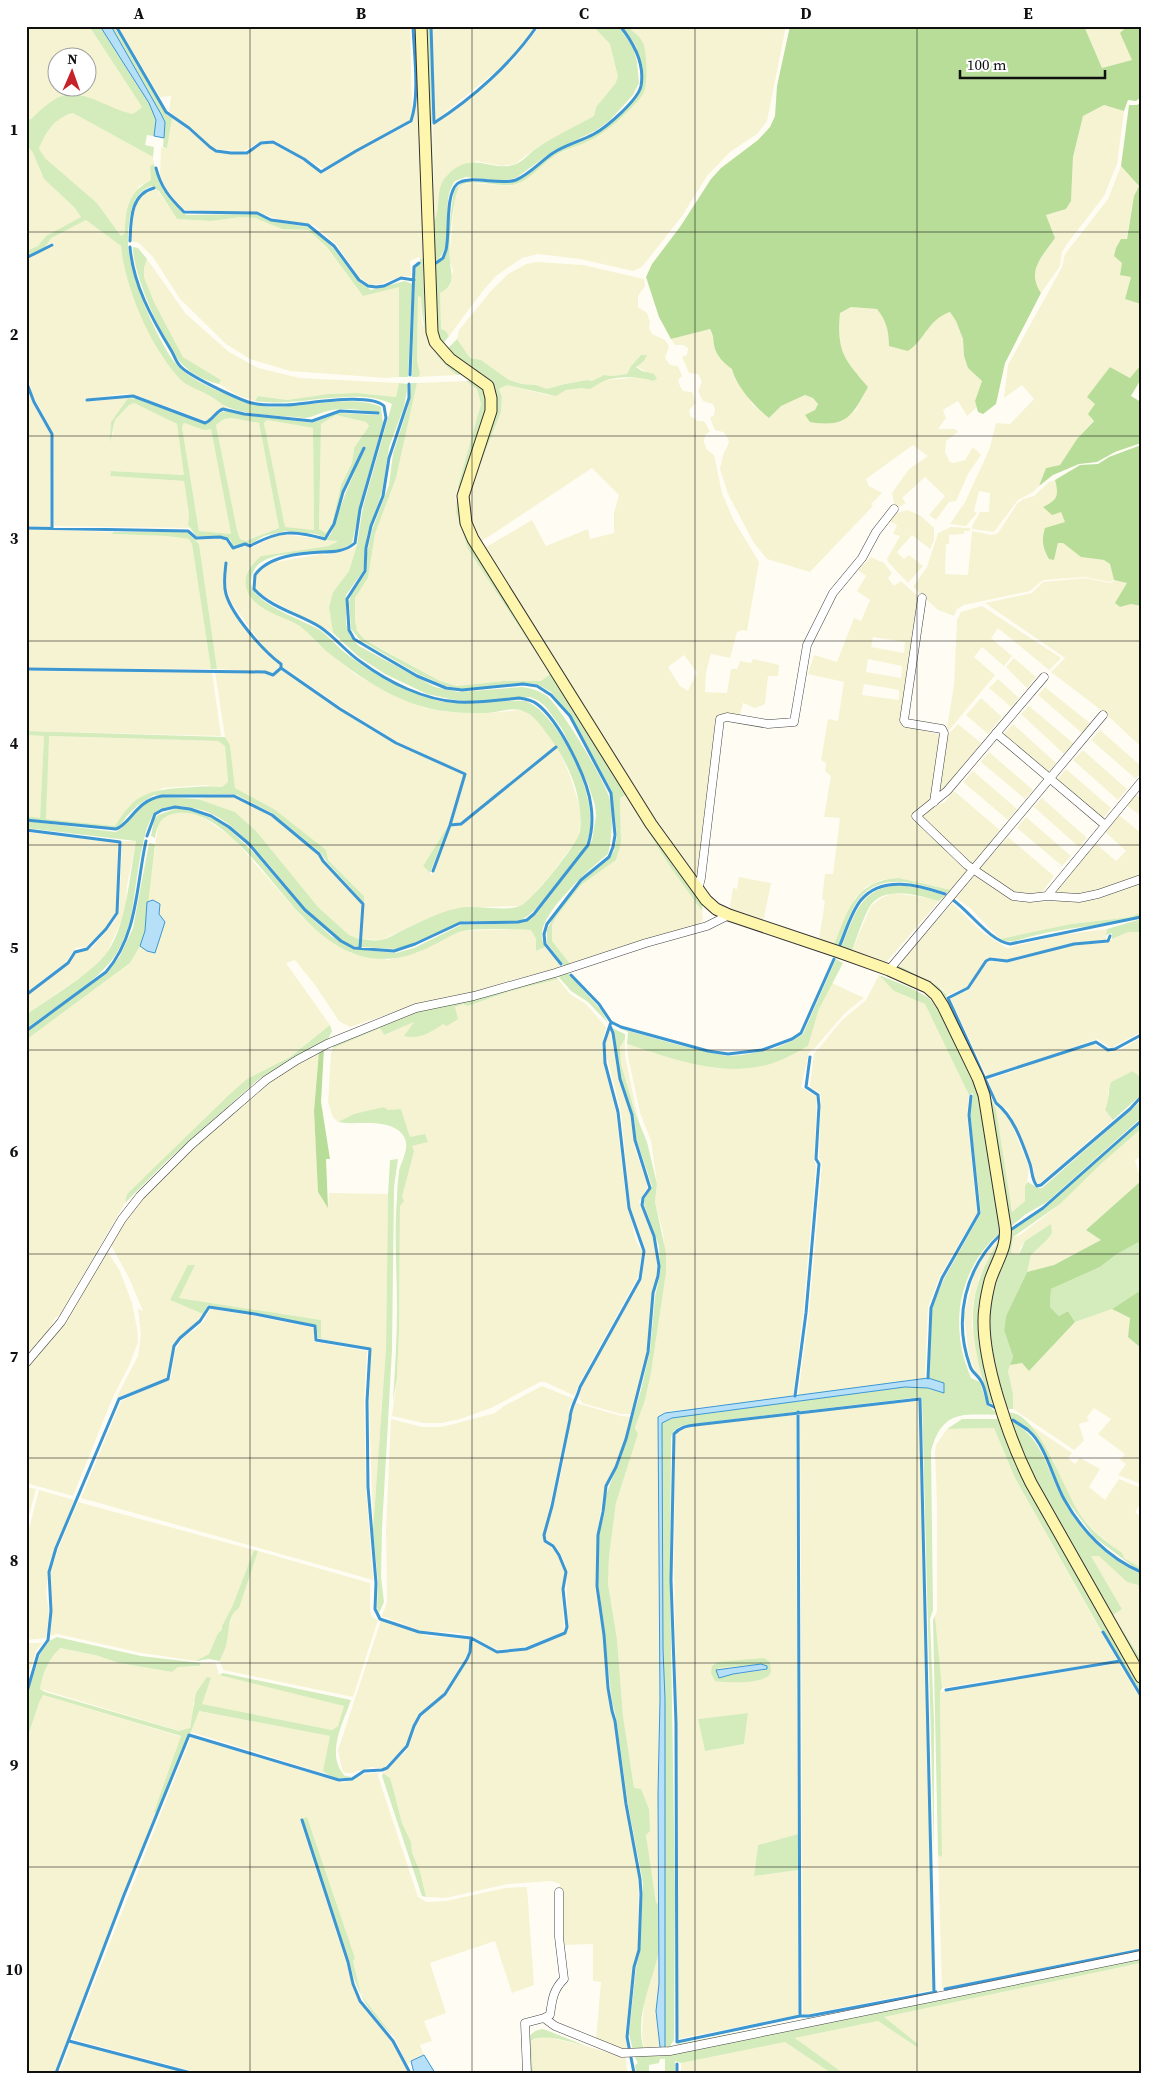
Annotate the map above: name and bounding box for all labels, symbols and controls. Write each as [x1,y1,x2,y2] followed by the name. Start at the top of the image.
[134,2,145,24] text: A
[356,2,367,24] text: B
[579,2,589,24] text: C
[800,2,812,24] text: D
[1023,2,1033,24] text: E
[48,48,98,98] north arrow
[960,48,1104,80] scale bar
[67,49,78,69] text: N
[967,54,1007,75] text: 100 m
[10,118,18,140] text: 1
[10,323,19,345] text: 2
[10,527,19,549] text: 3
[10,732,19,754] text: 4
[10,936,19,958] text: 5
[10,1140,19,1162] text: 6
[10,1345,19,1367] text: 7
[10,1549,18,1571] text: 8
[10,1754,19,1776] text: 9
[5,1958,23,1980] text: 10

